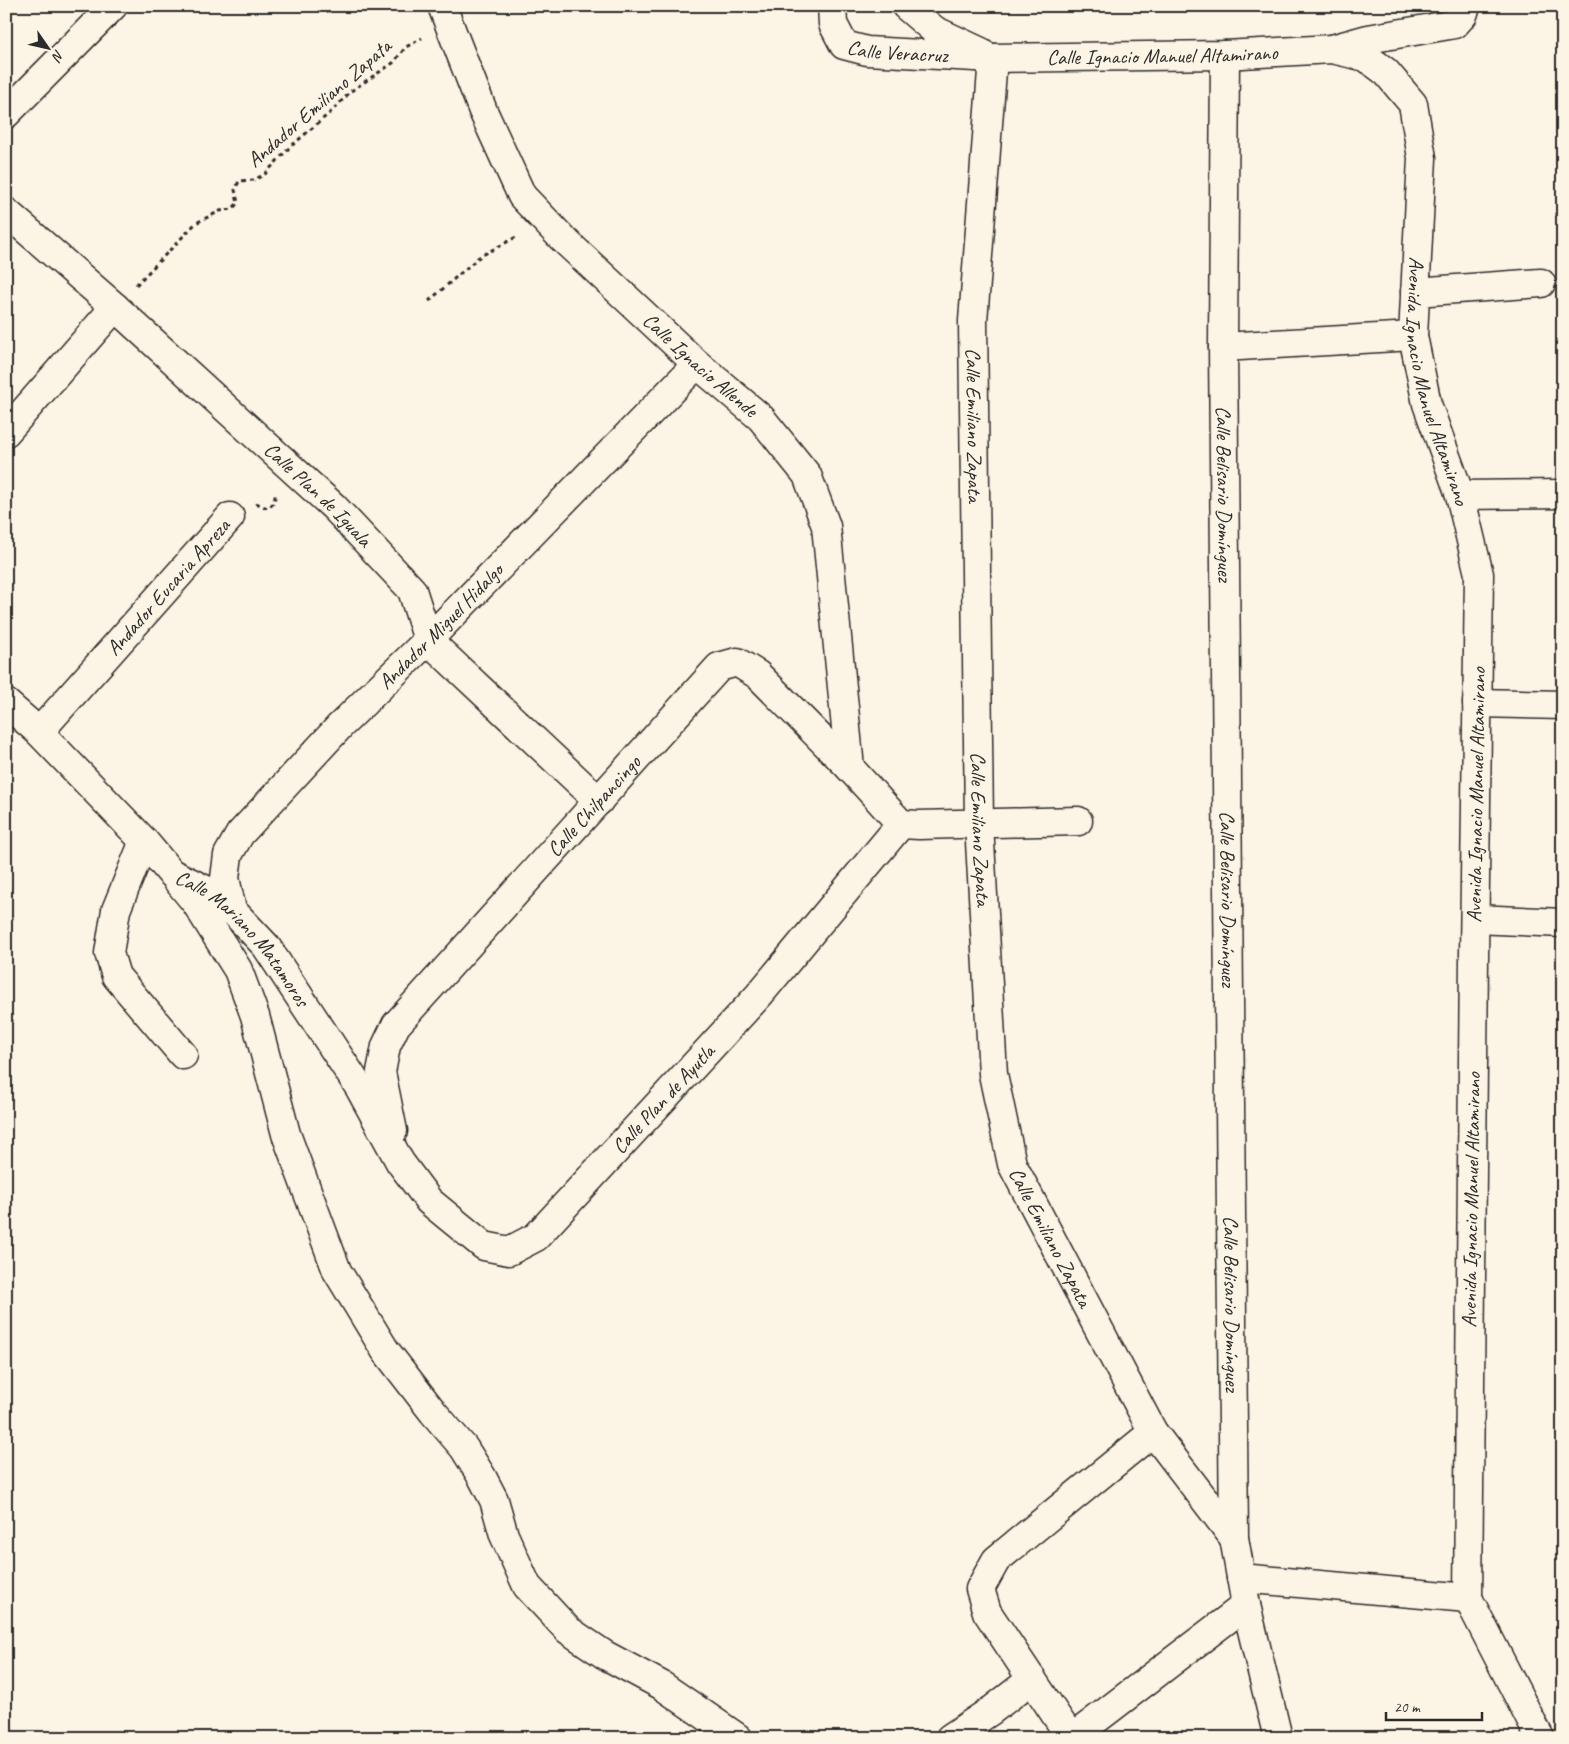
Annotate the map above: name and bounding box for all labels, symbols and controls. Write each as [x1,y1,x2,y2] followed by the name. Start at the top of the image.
[22,22,72,72] north arrow
[241,32,398,173] street label: Andador Emiliano Zapata
[844,33,950,69] street label: Calle Veracruz
[1047,39,1280,70] street label: Calle Ignacio Manuel Altamirano
[48,47,68,65] text: N
[1399,256,1475,509] street label: Avenida Ignacio Manuel Altamirano
[637,307,765,424] street label: Calle Ignacio Allende
[960,348,988,505] street label: Calle Emiliano Zapata
[1211,406,1238,584] street label: Calle Belisario Domínguez
[259,437,379,554] street label: Calle Plan de Iguala
[100,512,236,661] street label: Andador Eucaria Apreza
[372,556,510,695] street label: Andador Miguel Hidalgo
[1461,666,1491,923] street label: Avenida Ignacio Manuel Altamirano
[541,749,647,862] street label: Calle Chilpancingo
[965,752,997,909] street label: Calle Emiliano Zapata
[1214,811,1242,989] street label: Calle Belisario Domínguez
[171,864,316,1013] street label: Calle Mariano Matamoros
[606,1037,722,1159] street label: Calle Plan de Ayutla
[1456,1071,1486,1328] street label: Avenida Ignacio Manuel Altamirano
[1003,1163,1099,1314] street label: Calle Emiliano Zapata
[1218,1216,1246,1394] street label: Calle Belisario Domínguez
[1386,1689,1483,1721] scale bar
[1394,1698,1421,1717] text: 20 m

